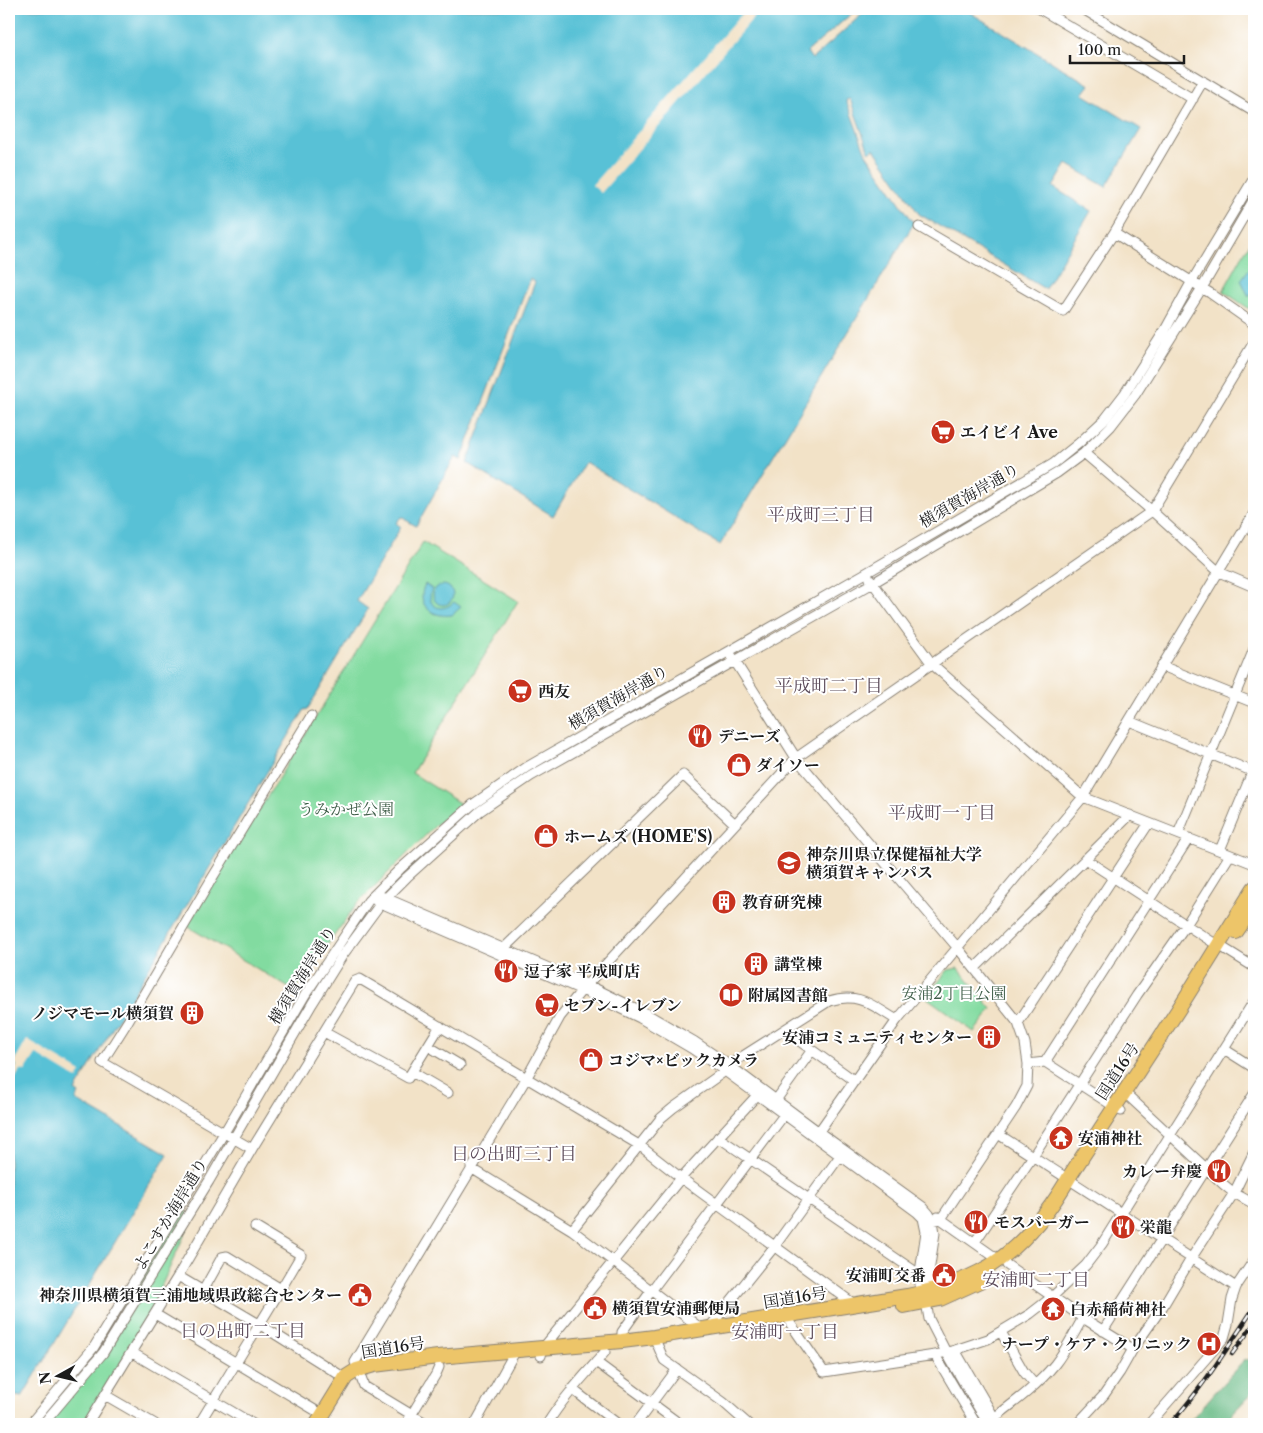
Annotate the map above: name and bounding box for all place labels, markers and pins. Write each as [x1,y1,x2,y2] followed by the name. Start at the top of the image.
[930,419,956,445] supermarket icon: エイビイ Ave
[960,422,1058,442] place label: エイビイ Ave
[507,678,533,704] supermarket icon: 西友
[538,681,570,701] place label: 西友
[687,723,713,749] restaurant icon: デニーズ
[718,726,781,746] place label: デニーズ
[726,752,752,778] shop icon: ダイソー
[756,755,820,775] place label: ダイソー
[533,823,559,849] shop icon: ホームズ (HOME'S)
[564,826,712,846] place label: ホームズ (HOME'S)
[806,844,982,882] place label: 神奈川県立保健福祉大学 横須賀キャンパス
[776,850,802,876] school or university icon: 神奈川県立保健福祉大学 横須賀キャンパス
[711,889,737,915] building icon: 教育研究棟
[742,892,822,912] place label: 教育研究棟
[743,951,769,977] building icon: 講堂棟
[774,954,822,974] place label: 講堂棟
[493,958,519,984] restaurant icon: 逗子家 平成町店
[524,961,640,981] place label: 逗子家 平成町店
[718,982,744,1008] library icon: 附属図書館
[748,985,828,1005] place label: 附属図書館
[534,992,560,1018] supermarket icon: セブン-イレブン
[564,995,682,1015] place label: セブン-イレブン
[179,1000,205,1026] building icon: ノジマモール横須賀
[32,1003,174,1023] place label: ノジマモール横須賀
[976,1024,1002,1050] building icon: 安浦コミュニティセンター
[782,1027,972,1047] place label: 安浦コミュニティセンター
[578,1047,604,1073] shop icon: コジマ×ビックカメラ
[608,1050,759,1070] place label: コジマ×ビックカメラ
[1048,1125,1074,1151] temple icon: 安浦神社
[1078,1128,1142,1148] place label: 安浦神社
[1206,1158,1232,1184] restaurant icon: カレー弁慶
[1122,1161,1202,1181] place label: カレー弁慶
[963,1209,989,1235] restaurant icon: モスバーガー
[994,1212,1090,1232] place label: モスバーガー
[1110,1214,1136,1240] restaurant icon: 栄龍
[1140,1217,1172,1237] place label: 栄龍
[931,1262,957,1288] public building icon: 安浦町交番
[846,1265,926,1285] place label: 安浦町交番
[347,1282,373,1308] public building icon: 神奈川県横須賀三浦地域県政総合センター
[39,1285,342,1305] place label: 神奈川県横須賀三浦地域県政総合センター
[582,1295,608,1321] public building icon: 横須賀安浦郵便局
[1040,1296,1066,1322] temple icon: 白赤稲荷神社
[612,1298,740,1318] place label: 横須賀安浦郵便局
[1070,1299,1166,1319] place label: 白赤稲荷神社
[1196,1331,1222,1357] hospital icon: ナープ・ケア・クリニック
[1002,1334,1192,1354] place label: ナープ・ケア・クリニック

